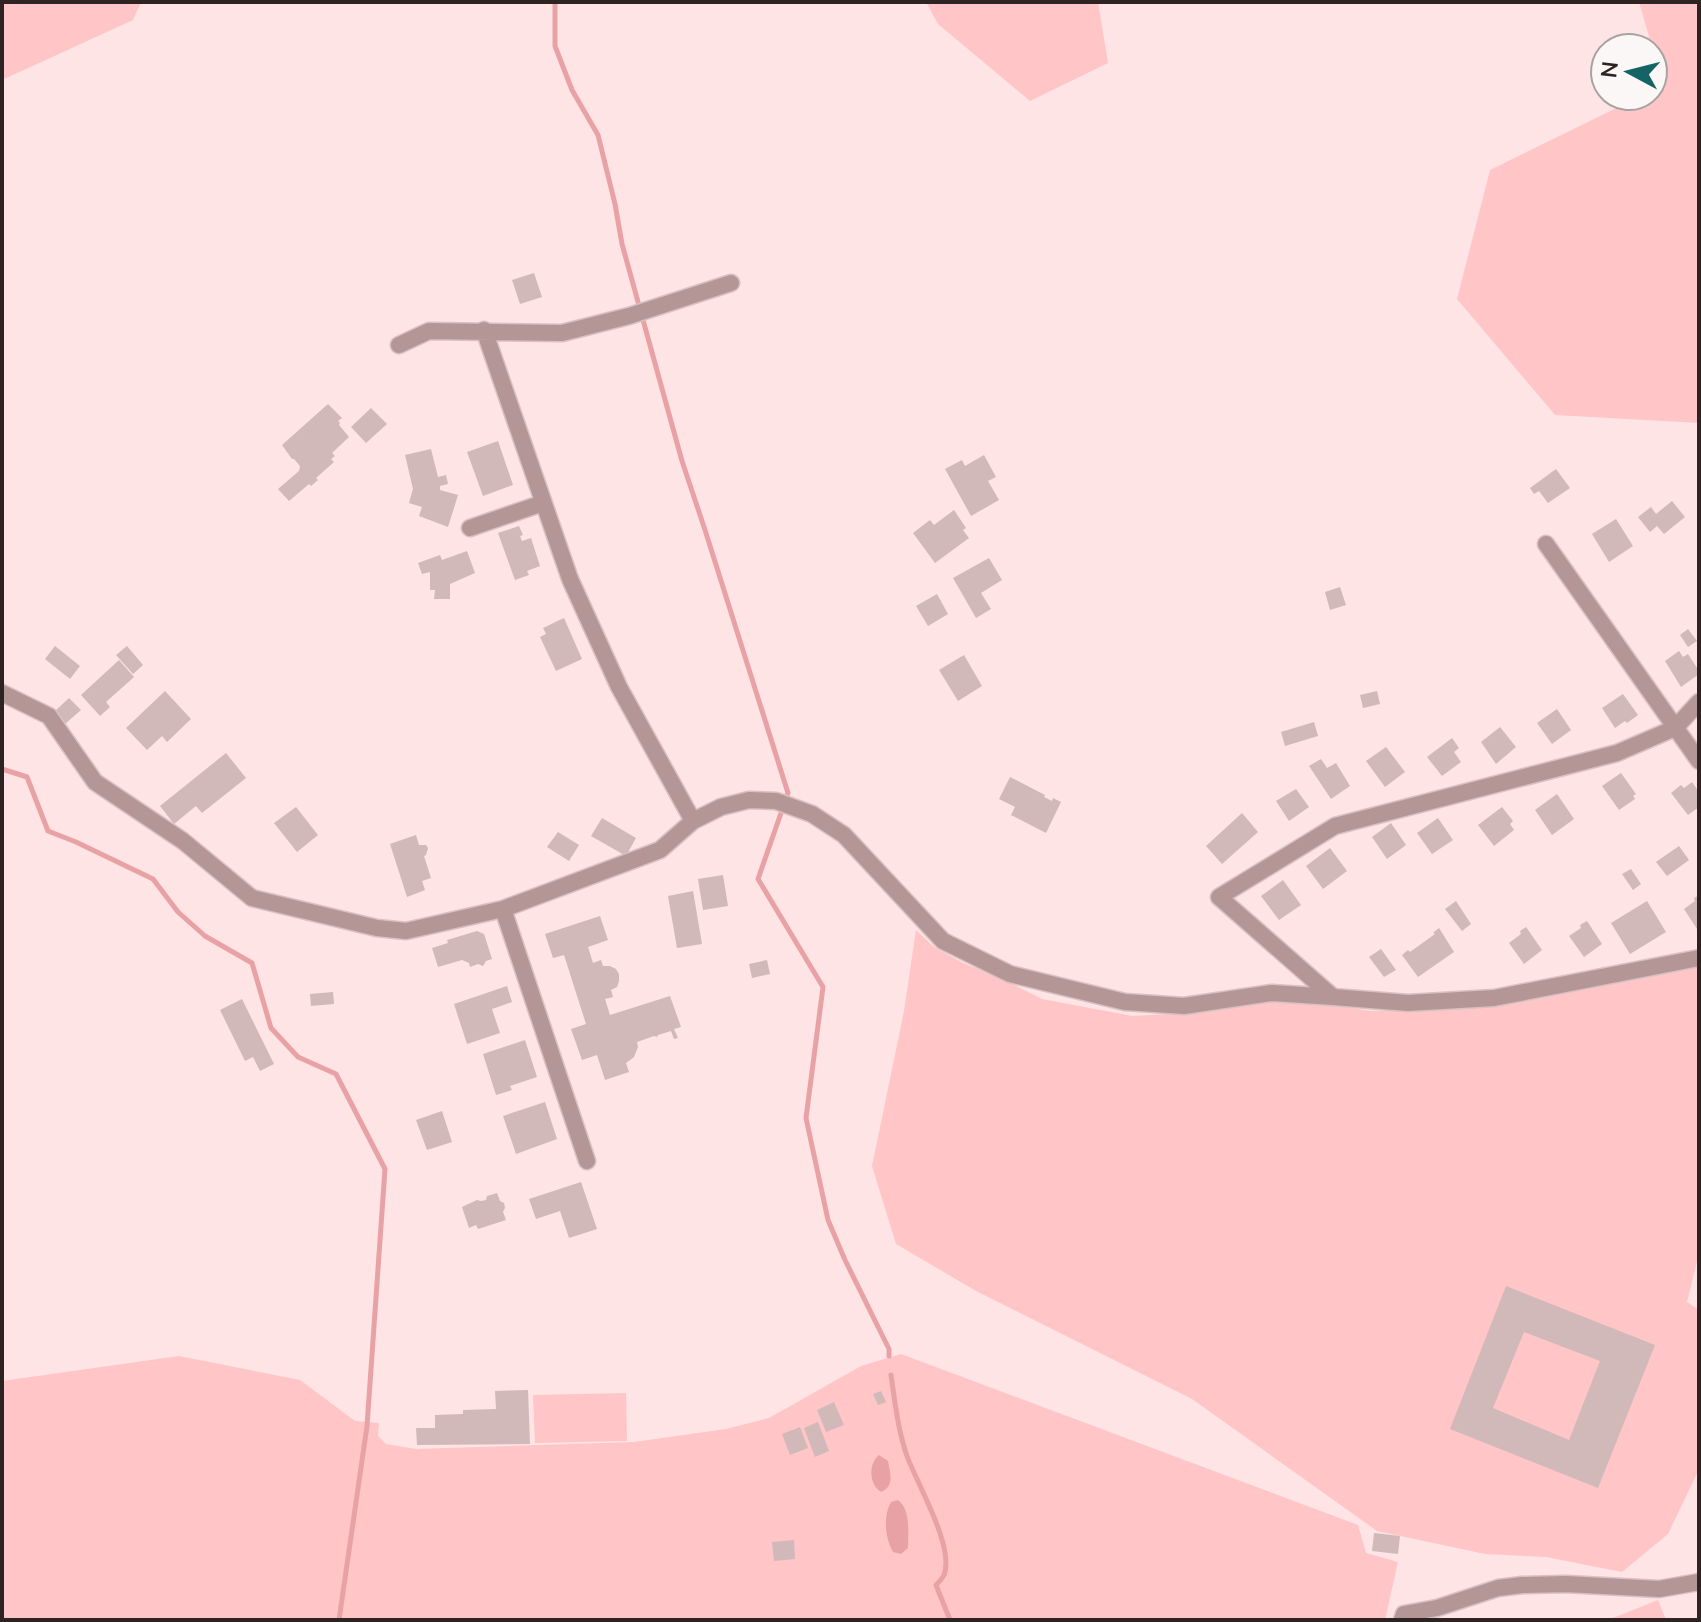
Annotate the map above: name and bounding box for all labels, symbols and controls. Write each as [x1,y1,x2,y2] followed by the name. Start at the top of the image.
[1589,32,1669,112] north arrow
[1594,60,1626,80] text: N

